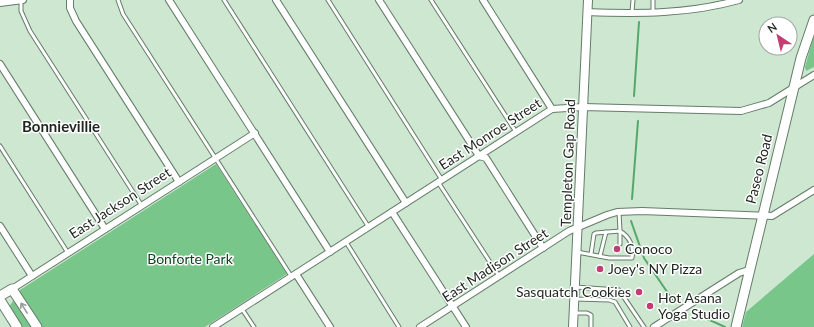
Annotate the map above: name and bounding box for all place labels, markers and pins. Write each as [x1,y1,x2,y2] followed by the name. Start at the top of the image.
[625,240,672,257] place label: Conoco
[612,244,622,254] marker: Conoco
[608,260,702,277] place label: Joey's NY Pizza
[595,264,605,274] marker: Joey's NY Pizza
[516,283,631,300] place label: Sasquatch Cookies
[634,287,644,297] marker: Sasquatch Cookies
[658,289,730,322] place label: Hot Asana Yoga Studio
[645,301,655,311] marker: Hot Asana Yoga Studio

